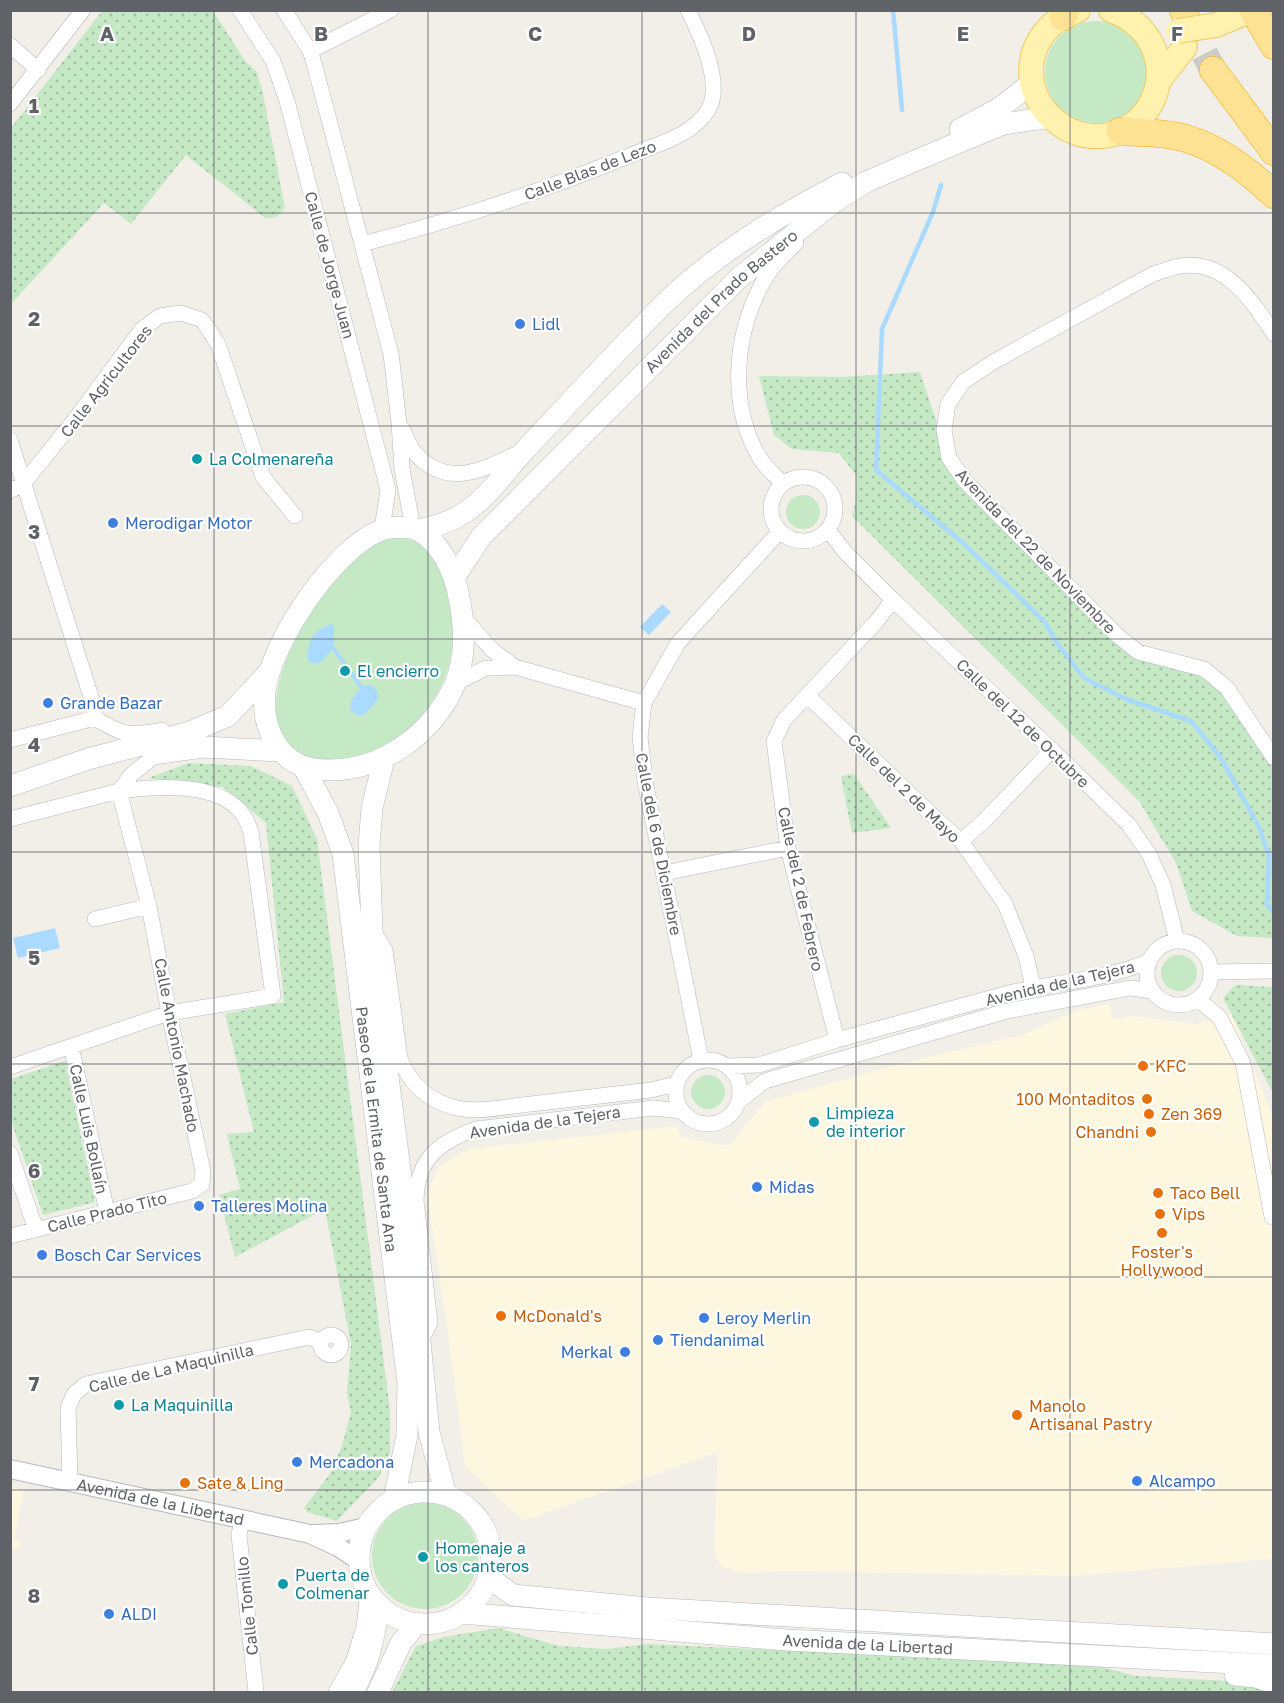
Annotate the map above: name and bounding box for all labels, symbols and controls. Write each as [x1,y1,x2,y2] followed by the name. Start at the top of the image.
[100,21,114,45] text: A
[314,21,328,45] text: B
[528,21,542,45] text: C
[742,21,756,45] text: D
[957,21,969,45] text: E
[1171,21,1183,45] text: F
[29,93,39,117] text: 1
[521,136,659,204] street label: Calle Blas de Lezo
[301,189,359,341] street label: Calle de Jorge Juan
[640,225,802,377] street label: Avenida del Prado Bastero
[28,306,40,330] text: 2
[532,314,560,334] place label: Lidl
[513,317,527,331] marker: Lidl
[56,321,156,441] street label: Calle Agricultores
[209,449,333,469] place label: La Colmenareña
[190,452,204,466] marker: La Colmenareña
[952,464,1120,638] street label: Avenida del 22 de Noviembre
[125,513,253,533] place label: Merodigar Motor
[106,516,120,530] marker: Merodigar Motor
[28,519,40,543] text: 3
[952,654,1094,792] street label: Calle del 12 de Octubre
[357,661,439,681] place label: El encierro
[338,664,352,678] marker: El encierro
[60,693,163,713] place label: Grande Bazar
[41,696,55,710] marker: Grande Bazar
[844,729,964,847] street label: Calle del 2 de Mayo
[28,732,40,756] text: 4
[631,751,687,937] street label: Calle del 6 de Diciembre
[774,805,828,973] street label: Calle del 2 de Febrero
[28,945,40,969] text: 5
[150,956,204,1134] street label: Calle Antonio Machado
[983,956,1137,1010] street label: Avenida de la Tejera
[352,1005,402,1253] street label: Paseo de la Ermita de Santa Ana
[1155,1056,1186,1076] place label: KFC
[1136,1059,1150,1073] marker: KFC
[65,1062,113,1196] street label: Calle Luis Bollaín
[1016,1089,1135,1109] place label: 100 Montaditos
[1140,1092,1154,1106] marker: 100 Montaditos
[468,1101,622,1143] street label: Avenida de la Tejera
[826,1103,905,1141] place label: Limpieza de interior
[1161,1104,1222,1124] place label: Zen 369
[1142,1107,1156,1121] marker: Zen 369
[807,1115,821,1129] marker: Limpieza de interior
[1075,1122,1139,1142] place label: Chandni
[1144,1125,1158,1139] marker: Chandni
[28,1158,40,1182] text: 6
[769,1177,814,1197] place label: Midas
[750,1180,764,1194] marker: Midas
[1170,1183,1240,1203] place label: Taco Bell
[1151,1186,1165,1200] marker: Taco Bell
[45,1187,169,1237] street label: Calle Prado Tito
[211,1196,327,1216] place label: Talleres Molina
[192,1199,206,1213] marker: Talleres Molina
[1172,1204,1205,1224] place label: Vips
[1153,1207,1167,1221] marker: Vips
[1155,1226,1169,1240] marker: Foster's Hollywood
[1121,1242,1203,1280] place label: Foster's Hollywood
[54,1245,202,1265] place label: Bosch Car Services
[35,1248,49,1262] marker: Bosch Car Services
[513,1306,602,1326] place label: McDonald's
[716,1308,811,1328] place label: Leroy Merlin
[494,1309,508,1323] marker: McDonald's
[697,1311,711,1325] marker: Leroy Merlin
[670,1330,765,1350] place label: Tiendanimal
[651,1333,665,1347] marker: Tiendanimal
[87,1339,255,1397] street label: Calle de La Maquinilla
[561,1342,613,1362] place label: Merkal
[618,1345,632,1359] marker: Merkal
[29,1371,40,1395] text: 7
[131,1395,233,1415] place label: La Maquinilla
[1029,1396,1152,1434] place label: Manolo Artisanal Pastry
[112,1398,126,1412] marker: La Maquinilla
[1010,1408,1024,1422] marker: Manolo Artisanal Pastry
[309,1452,394,1472] place label: Mercadona
[290,1455,304,1469] marker: Mercadona
[1149,1471,1216,1491] place label: Alcampo
[197,1473,284,1493] place label: Sate & Ling
[75,1474,246,1529] street label: Avenida de la Libertad
[1130,1474,1144,1488] marker: Alcampo
[178,1476,192,1490] marker: Sate & Ling
[435,1538,529,1576] place label: Homenaje a los canteros
[416,1550,430,1564] marker: Homenaje a los canteros
[232,1555,262,1657] street label: Calle Tomillo
[295,1565,370,1603] place label: Puerta de Colmenar
[276,1577,290,1591] marker: Puerta de Colmenar
[28,1583,40,1607] text: 8
[121,1604,157,1624] place label: ALDI
[102,1607,116,1621] marker: ALDI
[782,1630,953,1659] street label: Avenida de la Libertad

